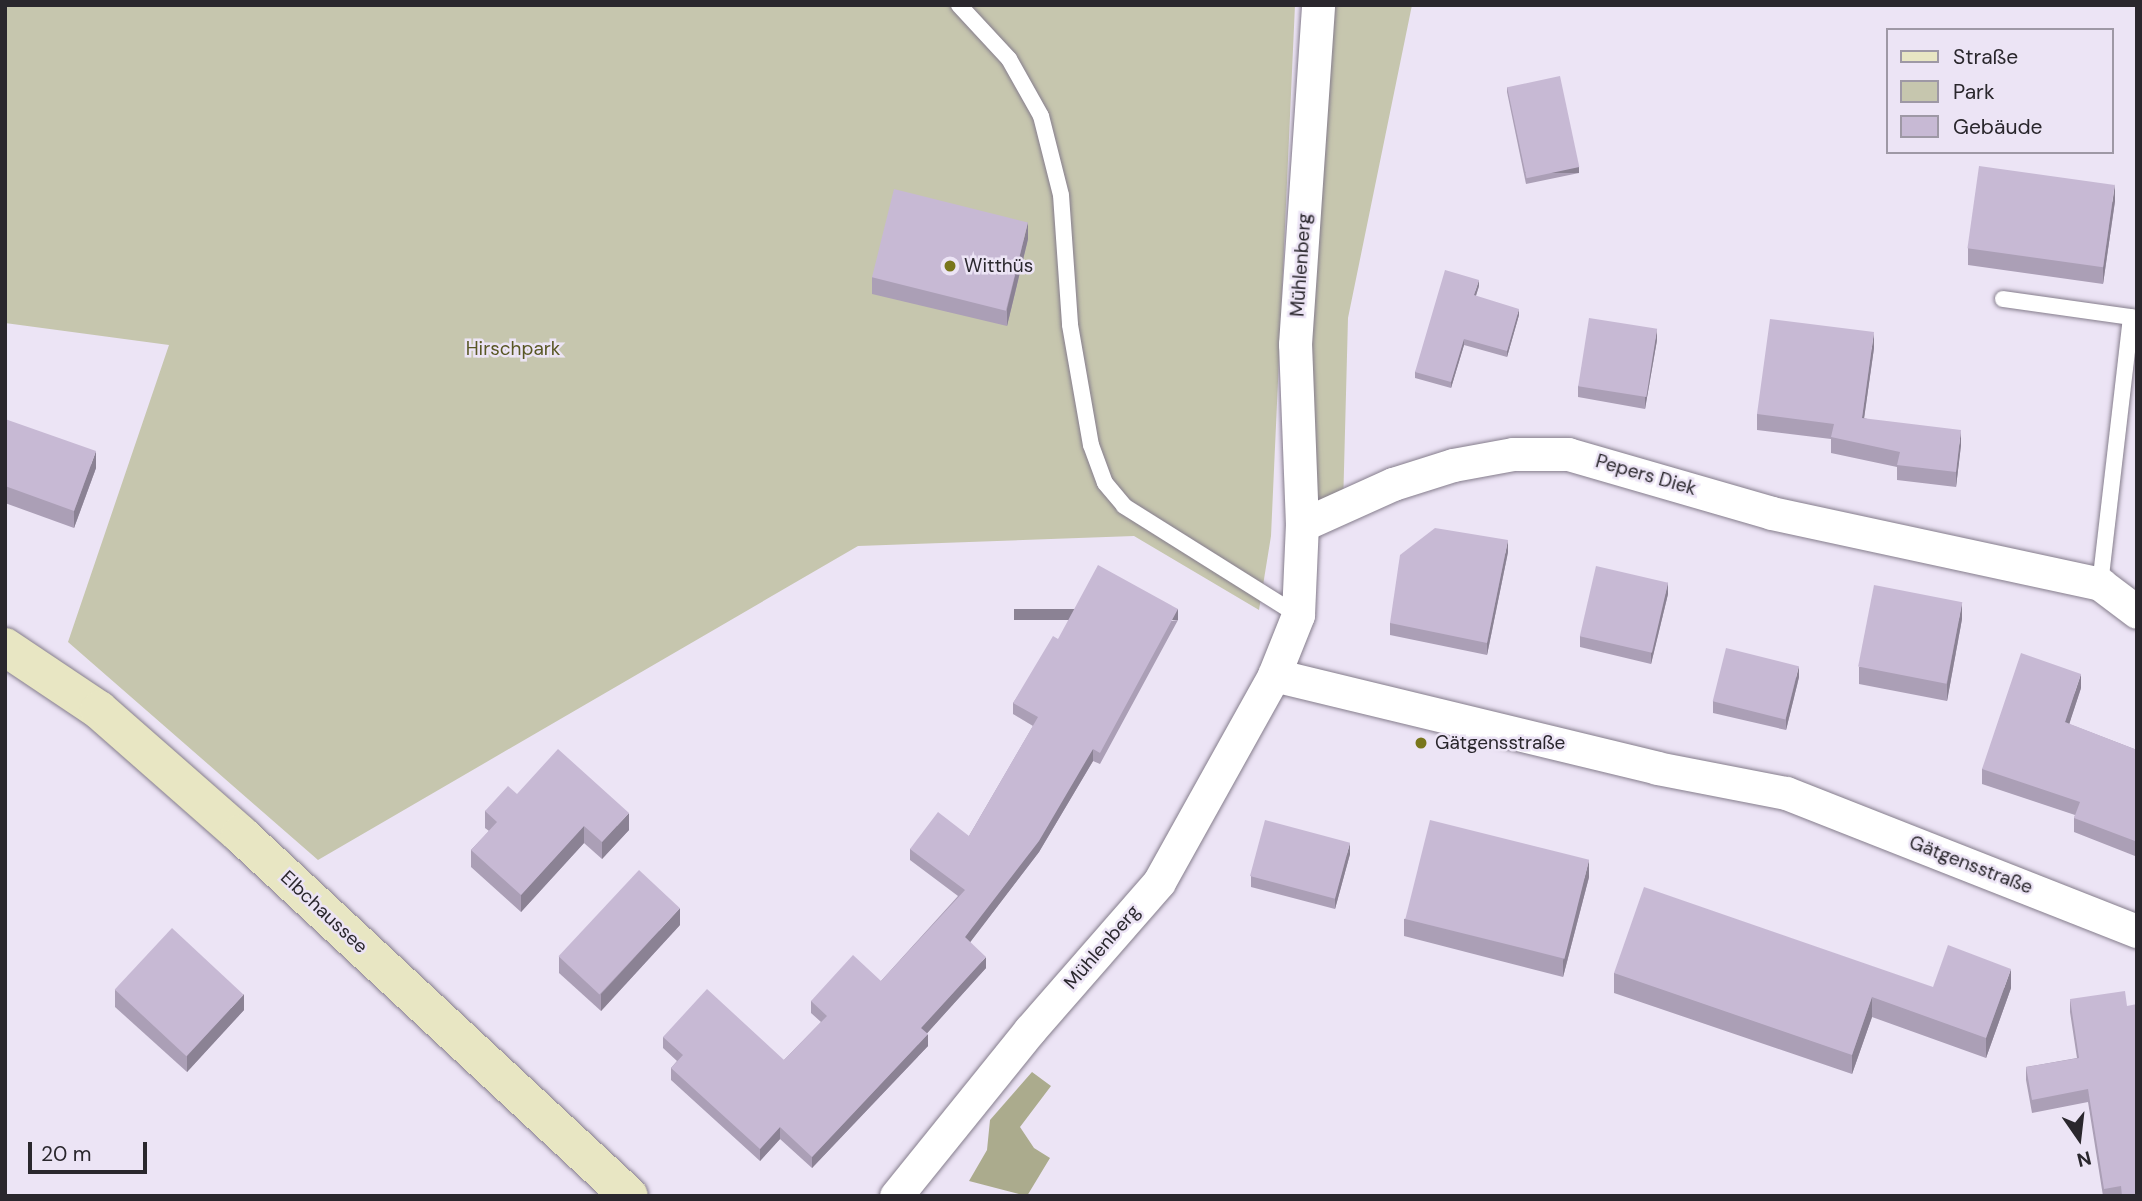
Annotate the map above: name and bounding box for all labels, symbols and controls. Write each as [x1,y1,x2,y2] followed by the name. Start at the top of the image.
[1886,28,2114,154] legend
[1953,43,2018,71] text: Straße
[1953,78,1994,106] text: Park
[1953,113,2043,141] text: Gebäude
[1286,212,1316,318] street label: Mühlenberg
[964,255,1033,277] place label: Witthüs
[942,258,958,274] marker: Witthüs
[466,338,560,360] park label: Hirschpark
[1593,450,1699,500] street label: Pepers Diek
[1435,732,1565,754] place label: Gätgensstraße
[1413,735,1429,751] marker: Gätgensstraße
[1906,831,2036,899] street label: Gätgensstraße
[276,866,372,958] street label: Elbchaussee
[1059,900,1145,994] street label: Mühlenberg
[2044,1103,2114,1173] north arrow
[32,1128,150,1172] scale bar
[41,1140,92,1168] text: 20 m
[2074,1145,2094,1173] text: N

